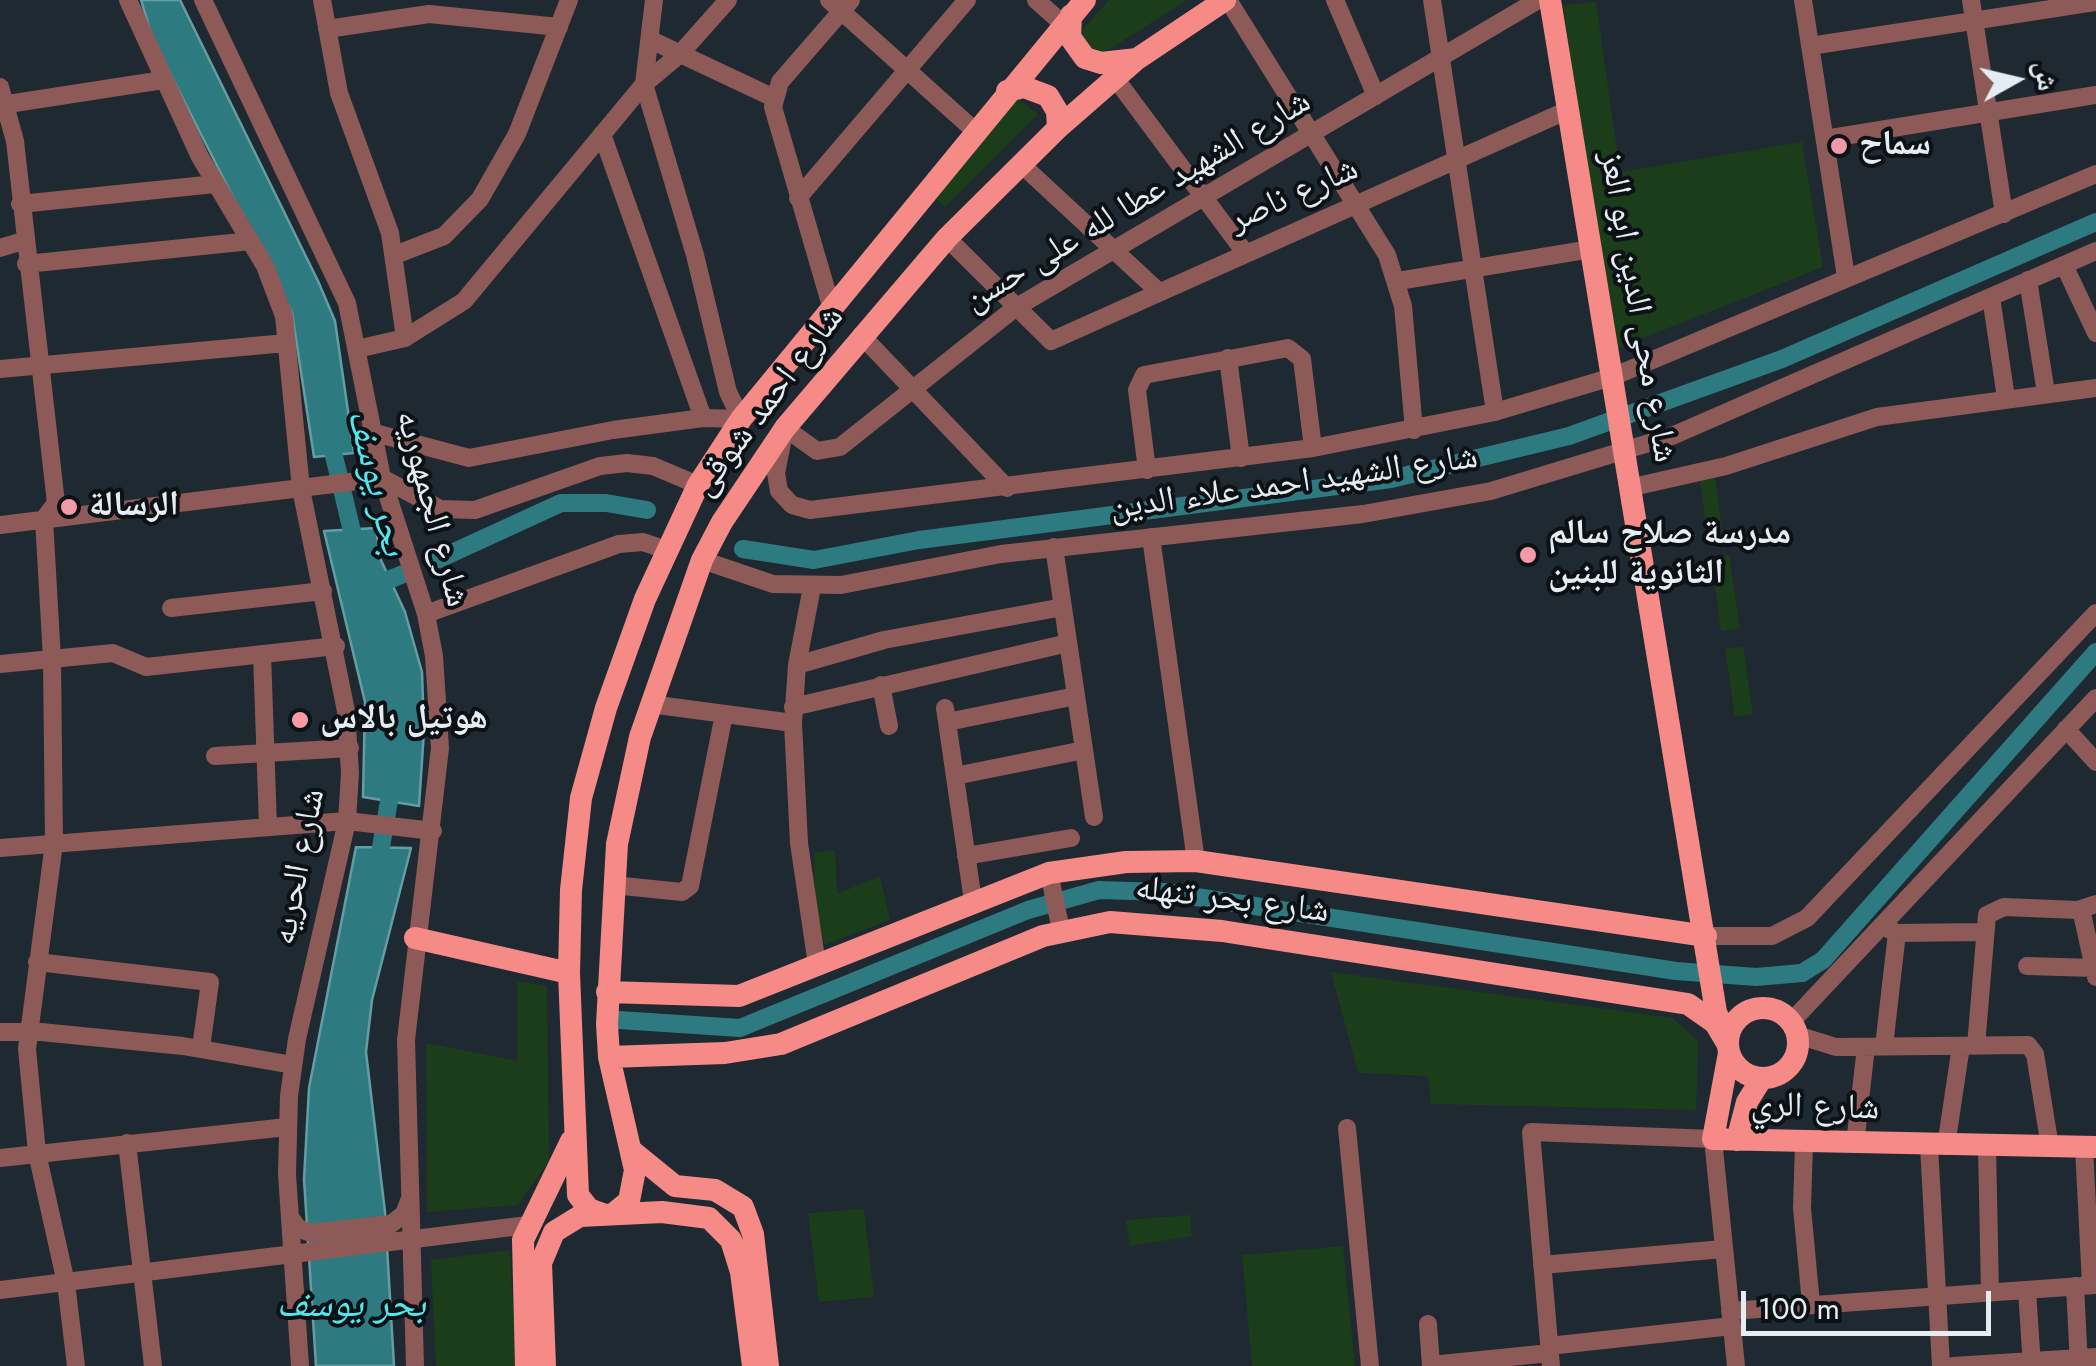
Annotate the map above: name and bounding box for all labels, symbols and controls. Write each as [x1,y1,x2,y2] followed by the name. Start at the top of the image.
[1966,30,2066,130] north arrow
[2024,58,2069,93] text: ش
[957,82,1319,322] street label: شارع الشهيد عطا لله على حسن
[1859,125,1931,167] place label: سماح
[1828,135,1850,157] marker: سماح
[1589,148,1685,466] street label: شارع محى الدين ابو العز
[1223,149,1365,243] street label: شارع ناصر
[684,299,854,505] street label: شارع احمد شوقى
[335,405,415,561] water label: بحر يوسف
[385,406,477,612] street label: شارع الجمهوريه
[1107,437,1481,531] street label: شارع الشهيد احمد علاء الدين
[89,486,179,528] place label: الرسالة
[58,496,80,518] marker: الرسالة
[1548,514,1791,596] place label: مدرسة صلاح سالم الثانوية للبنين
[1517,544,1539,566] marker: مدرسة صلاح سالم الثانوية للبنين
[320,699,488,741] place label: هوتيل بالاس
[289,709,311,731] marker: هوتيل بالاس
[264,785,336,949] street label: شارع الحريه
[1133,868,1331,934] street label: شارع بحر تنهله
[1750,1085,1880,1131] street label: شارع الري
[1746,1271,1996,1333] scale bar
[276,1284,426,1330] water label: بحر يوسف
[1758,1287,1840,1330] text: 100 m

